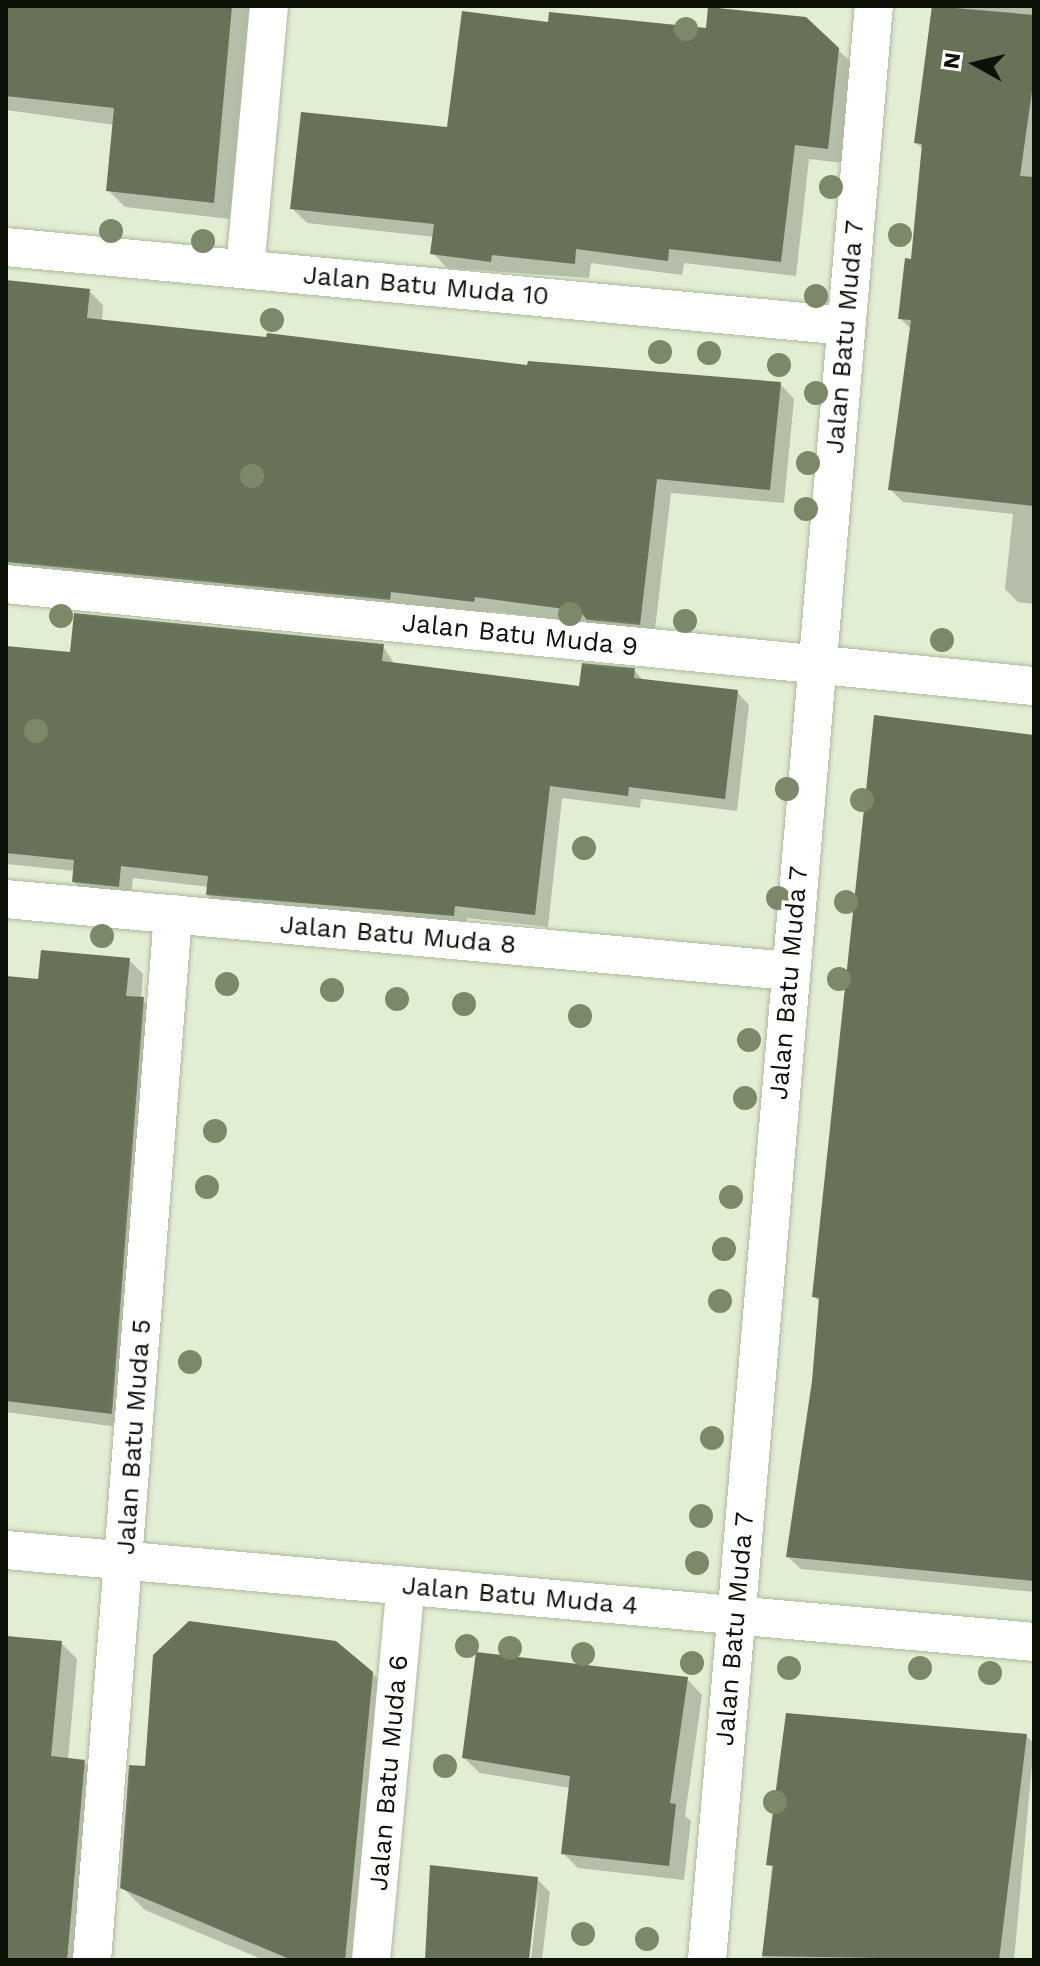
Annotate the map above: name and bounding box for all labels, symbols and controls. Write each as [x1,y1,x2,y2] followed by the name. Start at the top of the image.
[936,24,1016,104] north arrow
[938,51,965,70] text: N
[819,218,871,456] street label: Jalan Batu Muda 7
[301,260,551,312] street label: Jalan Batu Muda 10
[400,607,640,663] street label: Jalan Batu Muda 9
[763,864,815,1102] street label: Jalan Batu Muda 7
[278,909,518,961] street label: Jalan Batu Muda 8
[110,1318,158,1556] street label: Jalan Batu Muda 5
[709,1510,761,1748] street label: Jalan Batu Muda 7
[400,1570,640,1622] street label: Jalan Batu Muda 4
[363,1653,415,1893] street label: Jalan Batu Muda 6

